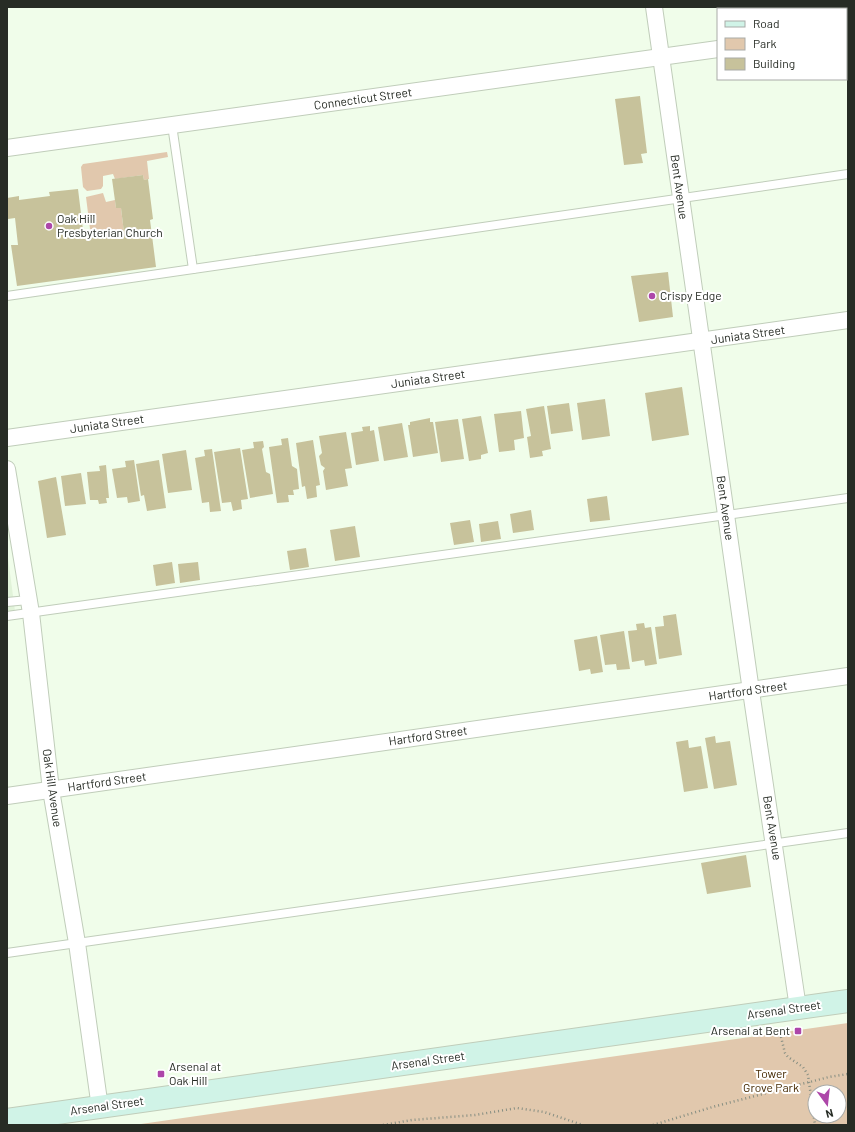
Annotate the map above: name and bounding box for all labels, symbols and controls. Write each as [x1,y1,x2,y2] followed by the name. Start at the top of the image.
[717,8,847,80] legend
[753,16,780,30] text: Road
[753,36,777,50] text: Park
[753,56,795,70] text: Building
[313,84,413,112] street label: Connecticut Street
[669,154,691,220] street label: Bent Avenue
[57,211,163,239] place label: Oak Hill Presbyterian Church
[44,221,54,231] marker: Oak Hill Presbyterian Church
[660,288,722,302] place label: Crispy Edge
[647,291,657,301] marker: Crispy Edge
[710,322,786,346] street label: Juniata Street
[390,366,466,390] street label: Juniata Street
[69,411,145,435] street label: Juniata Street
[715,475,737,541] street label: Bent Avenue
[708,678,788,702] street label: Hartford Street
[388,723,468,747] street label: Hartford Street
[41,748,65,828] street label: Oak Hill Avenue
[67,769,147,793] street label: Hartford Street
[761,795,785,861] street label: Bent Avenue
[746,997,822,1021] street label: Arsenal Street
[711,1023,790,1037] place label: Arsenal at Bent
[793,1026,803,1036] marker: Arsenal at Bent
[390,1048,466,1072] street label: Arsenal Street
[169,1059,221,1087] place label: Arsenal at Oak Hill
[743,1066,799,1094] park label: Tower Grove Park
[156,1069,166,1079] marker: Arsenal at Oak Hill
[807,1084,847,1124] north arrow
[69,1093,145,1117] street label: Arsenal Street
[824,1107,835,1121] text: N

